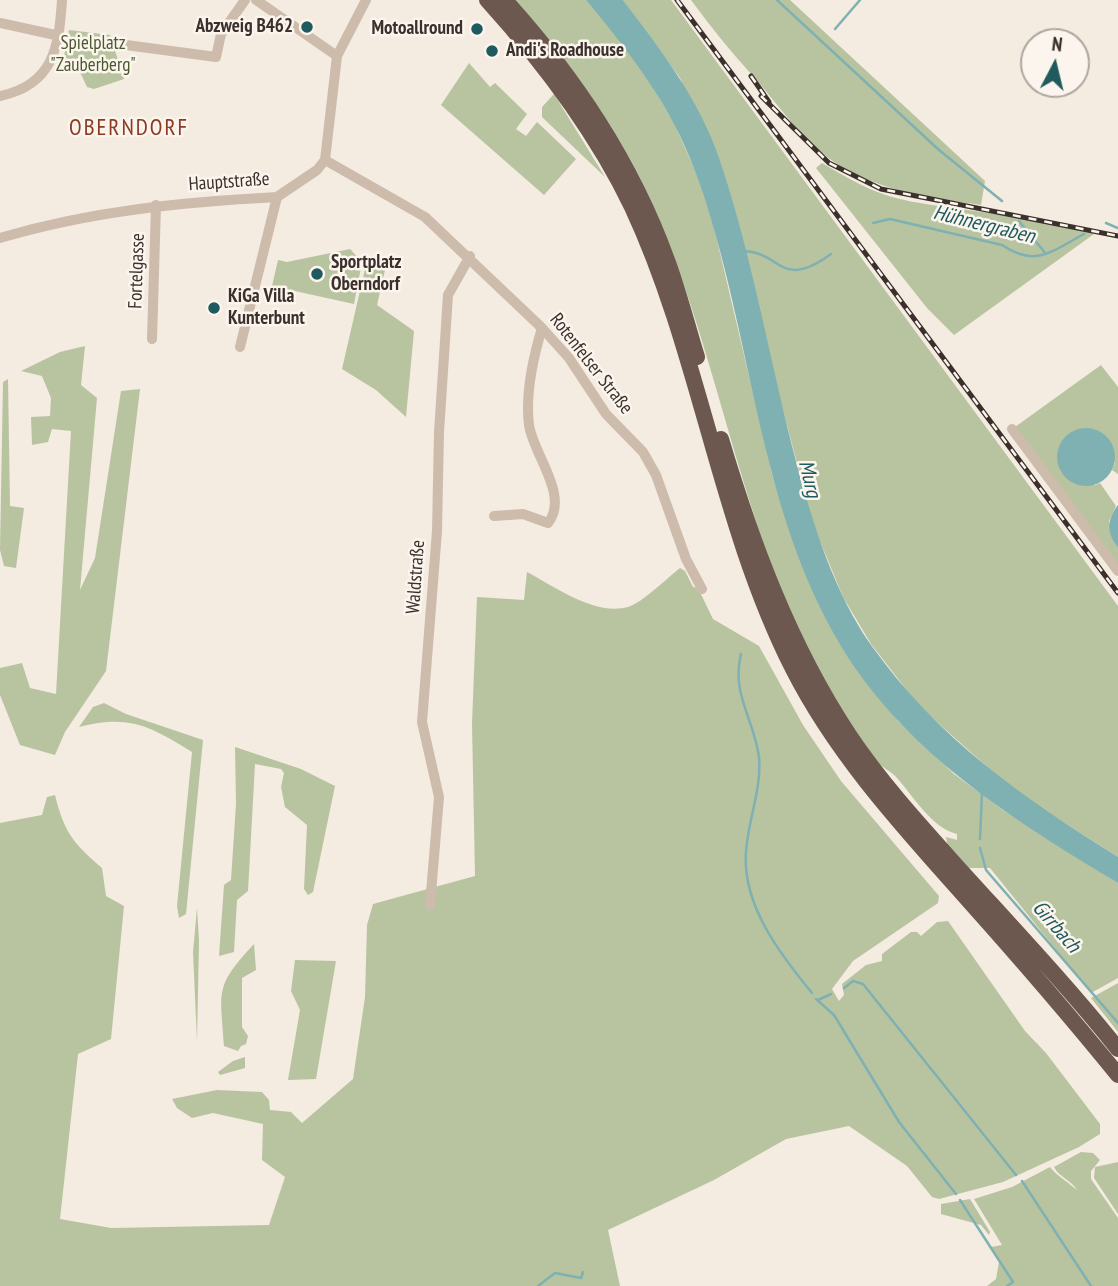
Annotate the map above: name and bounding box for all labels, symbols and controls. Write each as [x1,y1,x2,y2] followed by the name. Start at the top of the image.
[195,16,293,38] place label: Abzweig B462
[371,18,463,40] place label: Motoallround
[299,19,315,35] marker: Abzweig B462
[469,21,485,37] marker: Motoallround
[1020,28,1090,98] north arrow
[1051,32,1064,57] text: N
[50,33,136,77] park label: Spielplatz "Zauberberg"
[506,40,624,62] place label: Andi's Roadhouse
[484,43,500,59] marker: Andi's Roadhouse
[70,114,188,142] district label: OBERNDORF
[188,168,270,196] street label: Hauptstraße
[931,200,1037,250] water label: Hühnergraben
[124,233,150,309] street label: Fortelgasse
[331,252,402,296] place label: Sportplatz Oberndorf
[309,266,325,282] marker: Sportplatz Oberndorf
[228,286,305,330] place label: KiGa Villa Kunterbunt
[206,300,222,316] marker: KiGa Villa Kunterbunt
[545,309,637,419] street label: Rotenfelser Straße
[792,458,826,500] water label: Murg
[402,539,430,615] street label: Waldstraße
[1027,896,1085,958] water label: Girrbach

